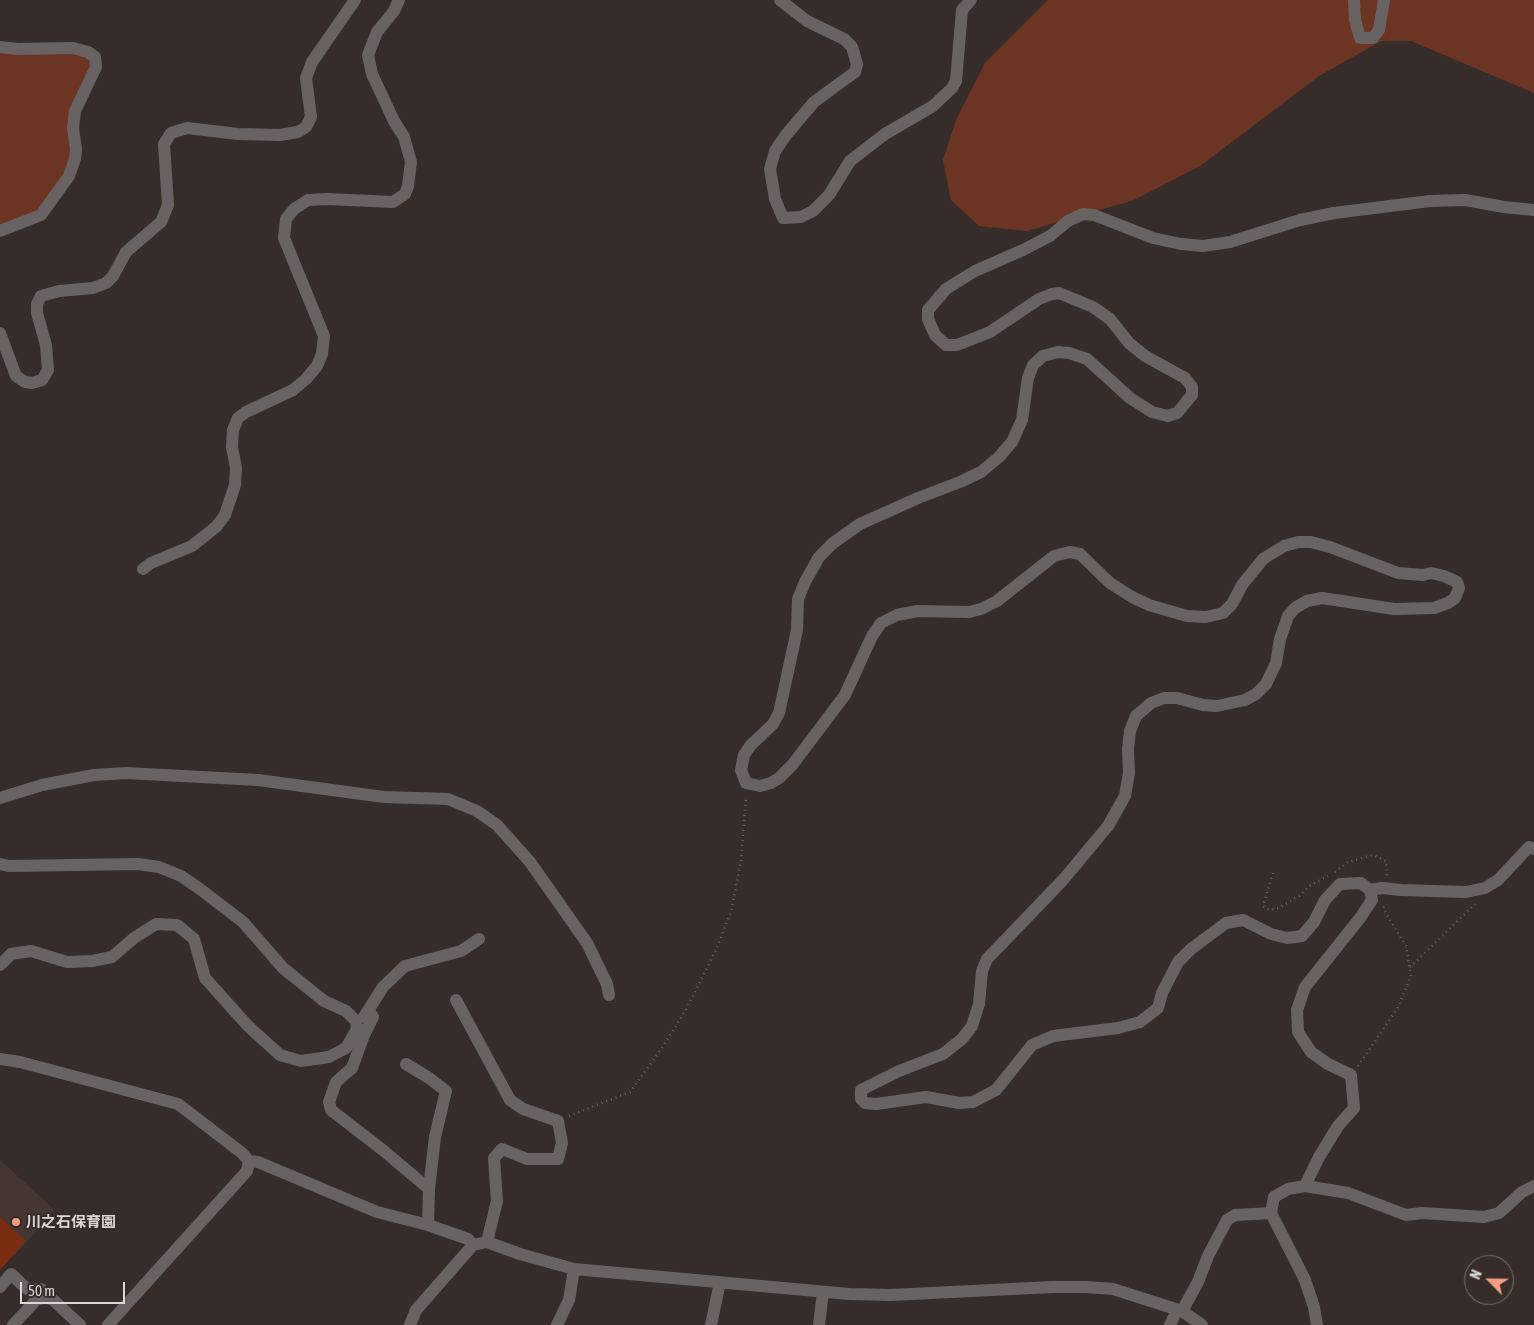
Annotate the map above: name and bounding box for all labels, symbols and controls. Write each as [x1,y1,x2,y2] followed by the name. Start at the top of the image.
[26,1213,116,1231] place label: 川之石保育園
[10,1216,22,1228] marker: 川之石保育園
[1464,1255,1514,1305] north arrow
[1467,1268,1485,1281] text: N
[22,1272,128,1304] scale bar
[28,1282,55,1299] text: 50 m

